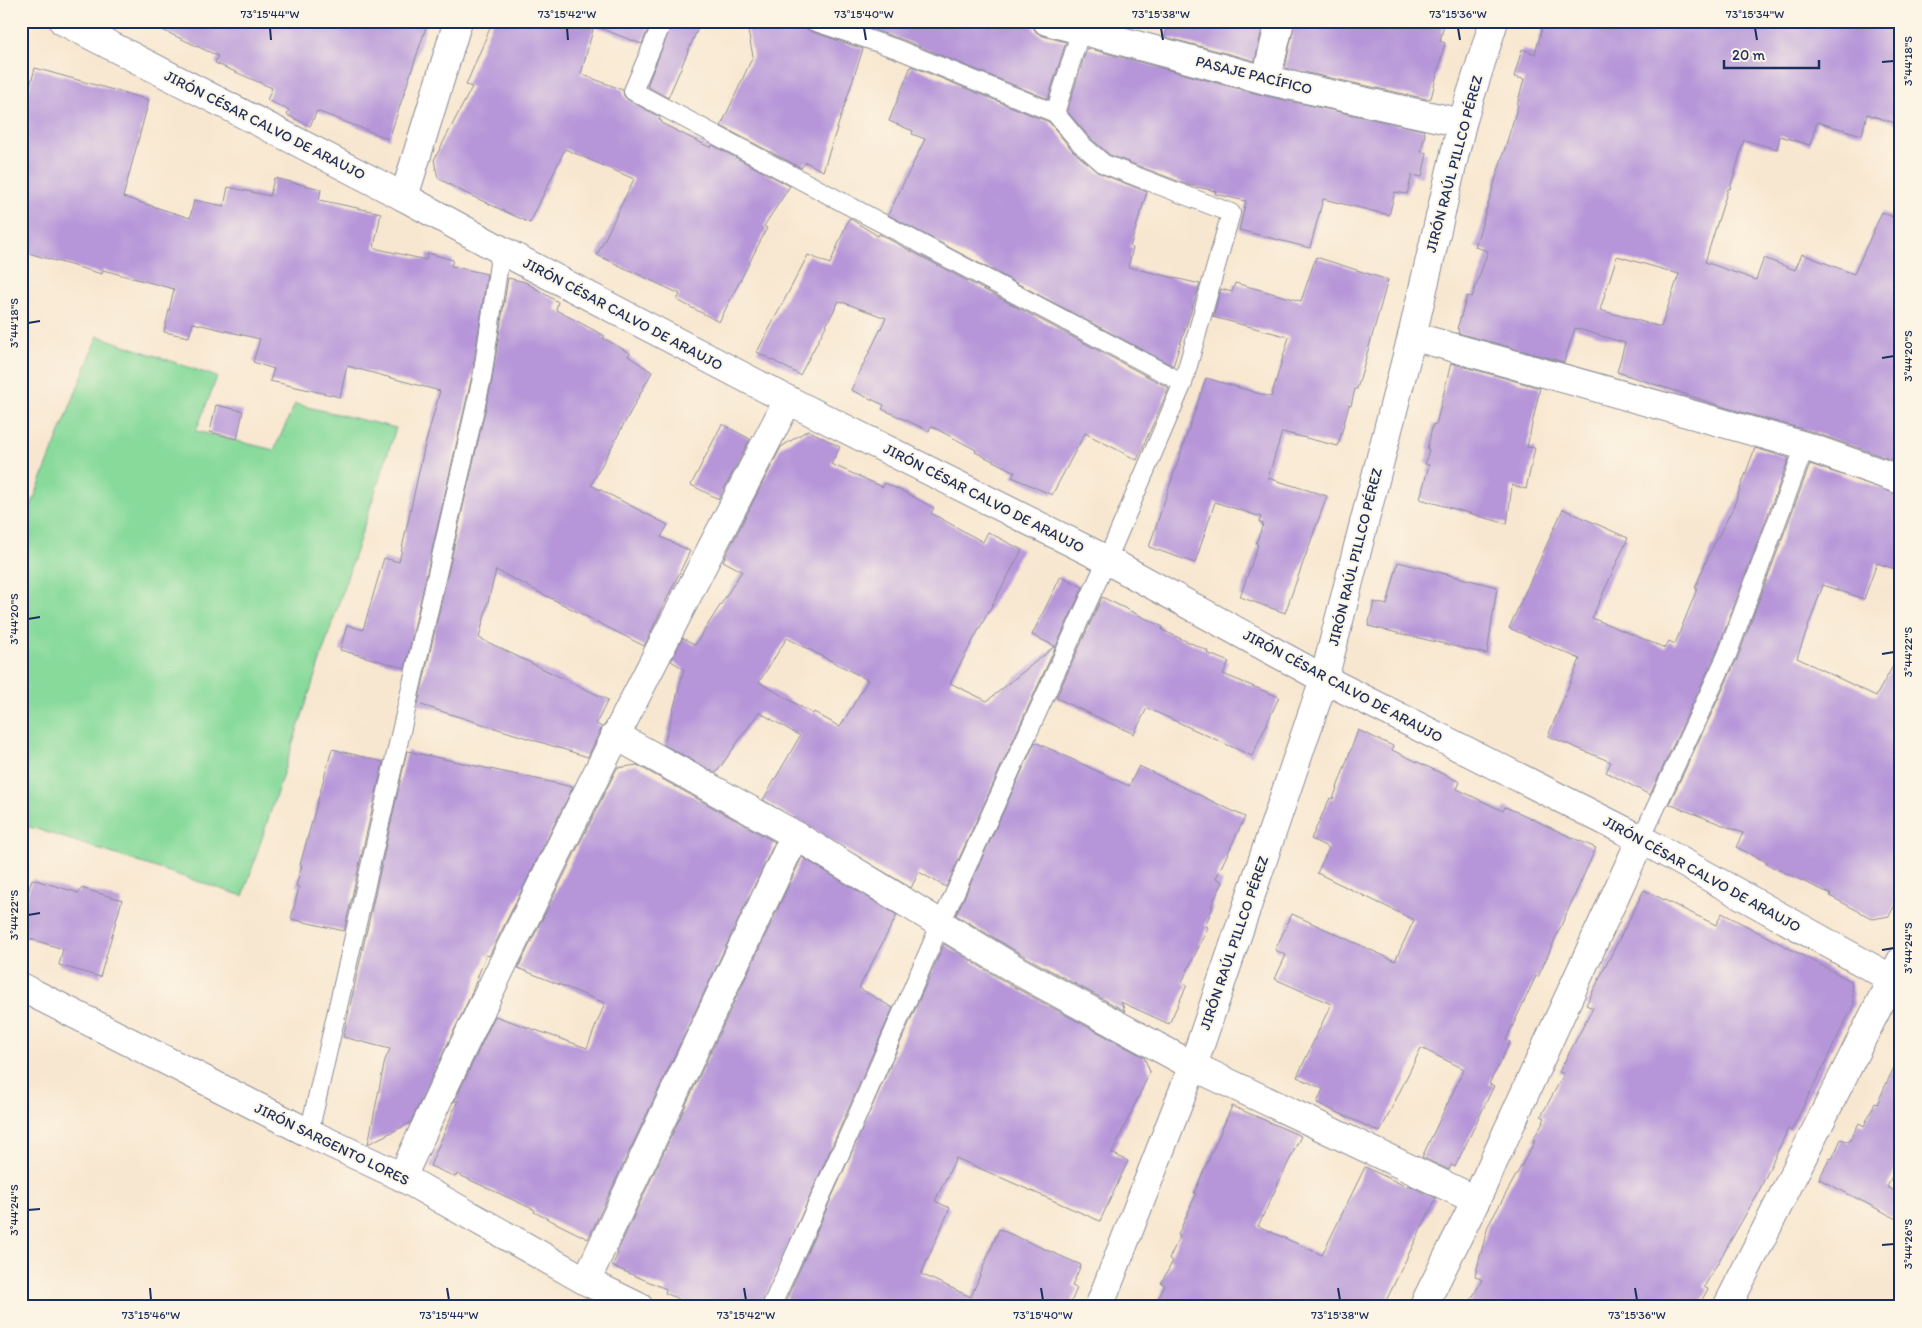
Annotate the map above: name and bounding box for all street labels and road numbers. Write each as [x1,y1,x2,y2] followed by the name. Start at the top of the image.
[1194,52,1314,98] street label: PASAJE PACÍFICO
[161,66,369,184] street label: JIRÓN CÉSAR CALVO DE ARAUJO
[1422,73,1486,255] street label: JIRÓN RAÚL PILLCO PÉREZ
[520,254,726,374] street label: JIRÓN CÉSAR CALVO DE ARAUJO
[880,439,1088,557] street label: JIRÓN CÉSAR CALVO DE ARAUJO
[1324,466,1386,648] street label: JIRÓN RAÚL PILLCO PÉREZ
[1240,626,1446,746] street label: JIRÓN CÉSAR CALVO DE ARAUJO
[1600,812,1804,936] street label: JIRÓN CÉSAR CALVO DE ARAUJO
[1196,853,1272,1032] street label: JIRÓN RAÚL PILLCO PÉREZ
[252,1099,412,1189] street label: JIRÓN SARGENTO LORES

